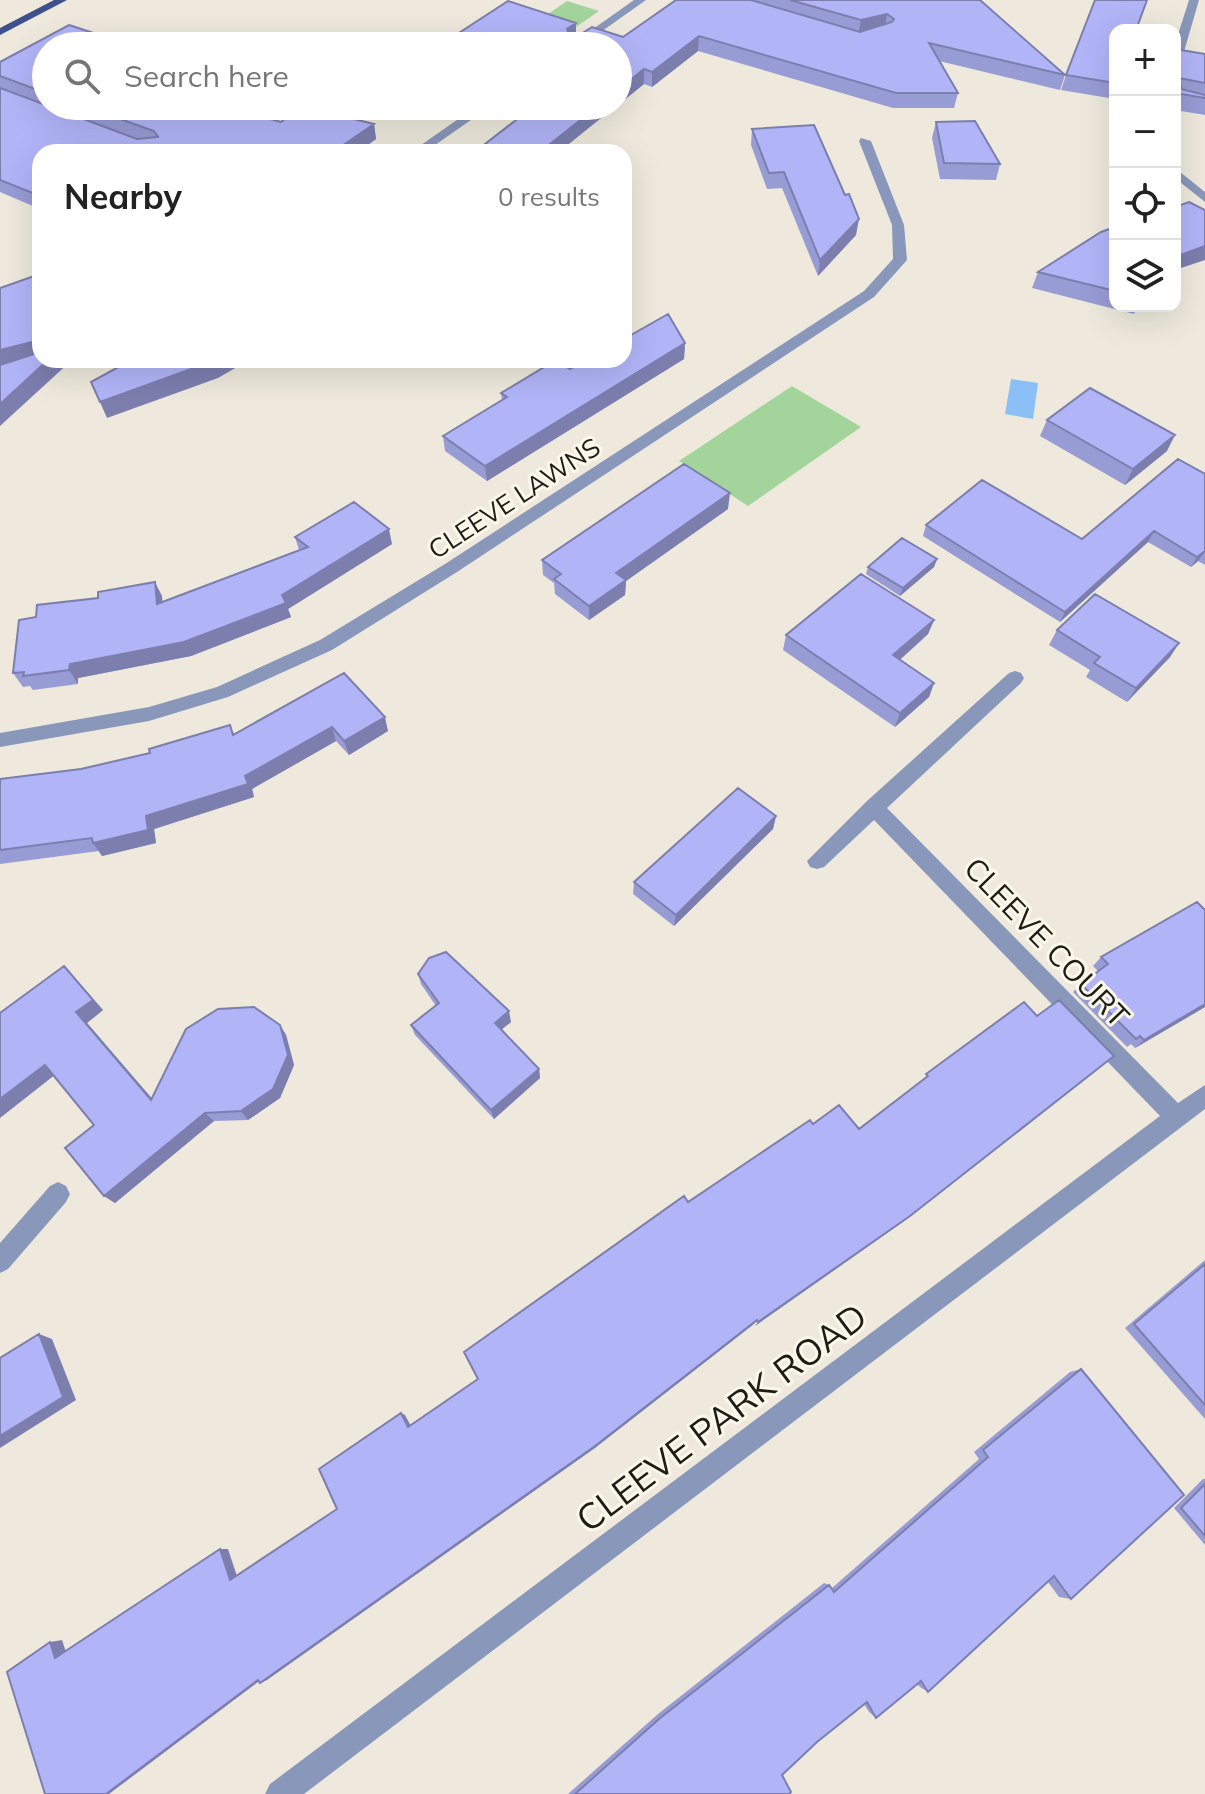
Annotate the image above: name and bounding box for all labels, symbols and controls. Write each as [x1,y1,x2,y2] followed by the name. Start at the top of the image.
[1109,24,1181,312] map controls
[1109,24,1181,96] button: +
[32,32,632,120] search box
[60,54,104,98] icon: search
[124,57,289,95] text: Search here
[1109,96,1181,168] button: −
[1109,168,1181,240] button: locate
[64,175,182,218] text: Nearby
[498,180,600,213] text: 0 results
[1109,240,1181,312] button: layers
[422,430,606,566] street label: CLEEVE LAWNS
[956,849,1138,1035] street label: CLEEVE COURT
[567,1293,875,1541] street label: CLEEVE PARK ROAD

